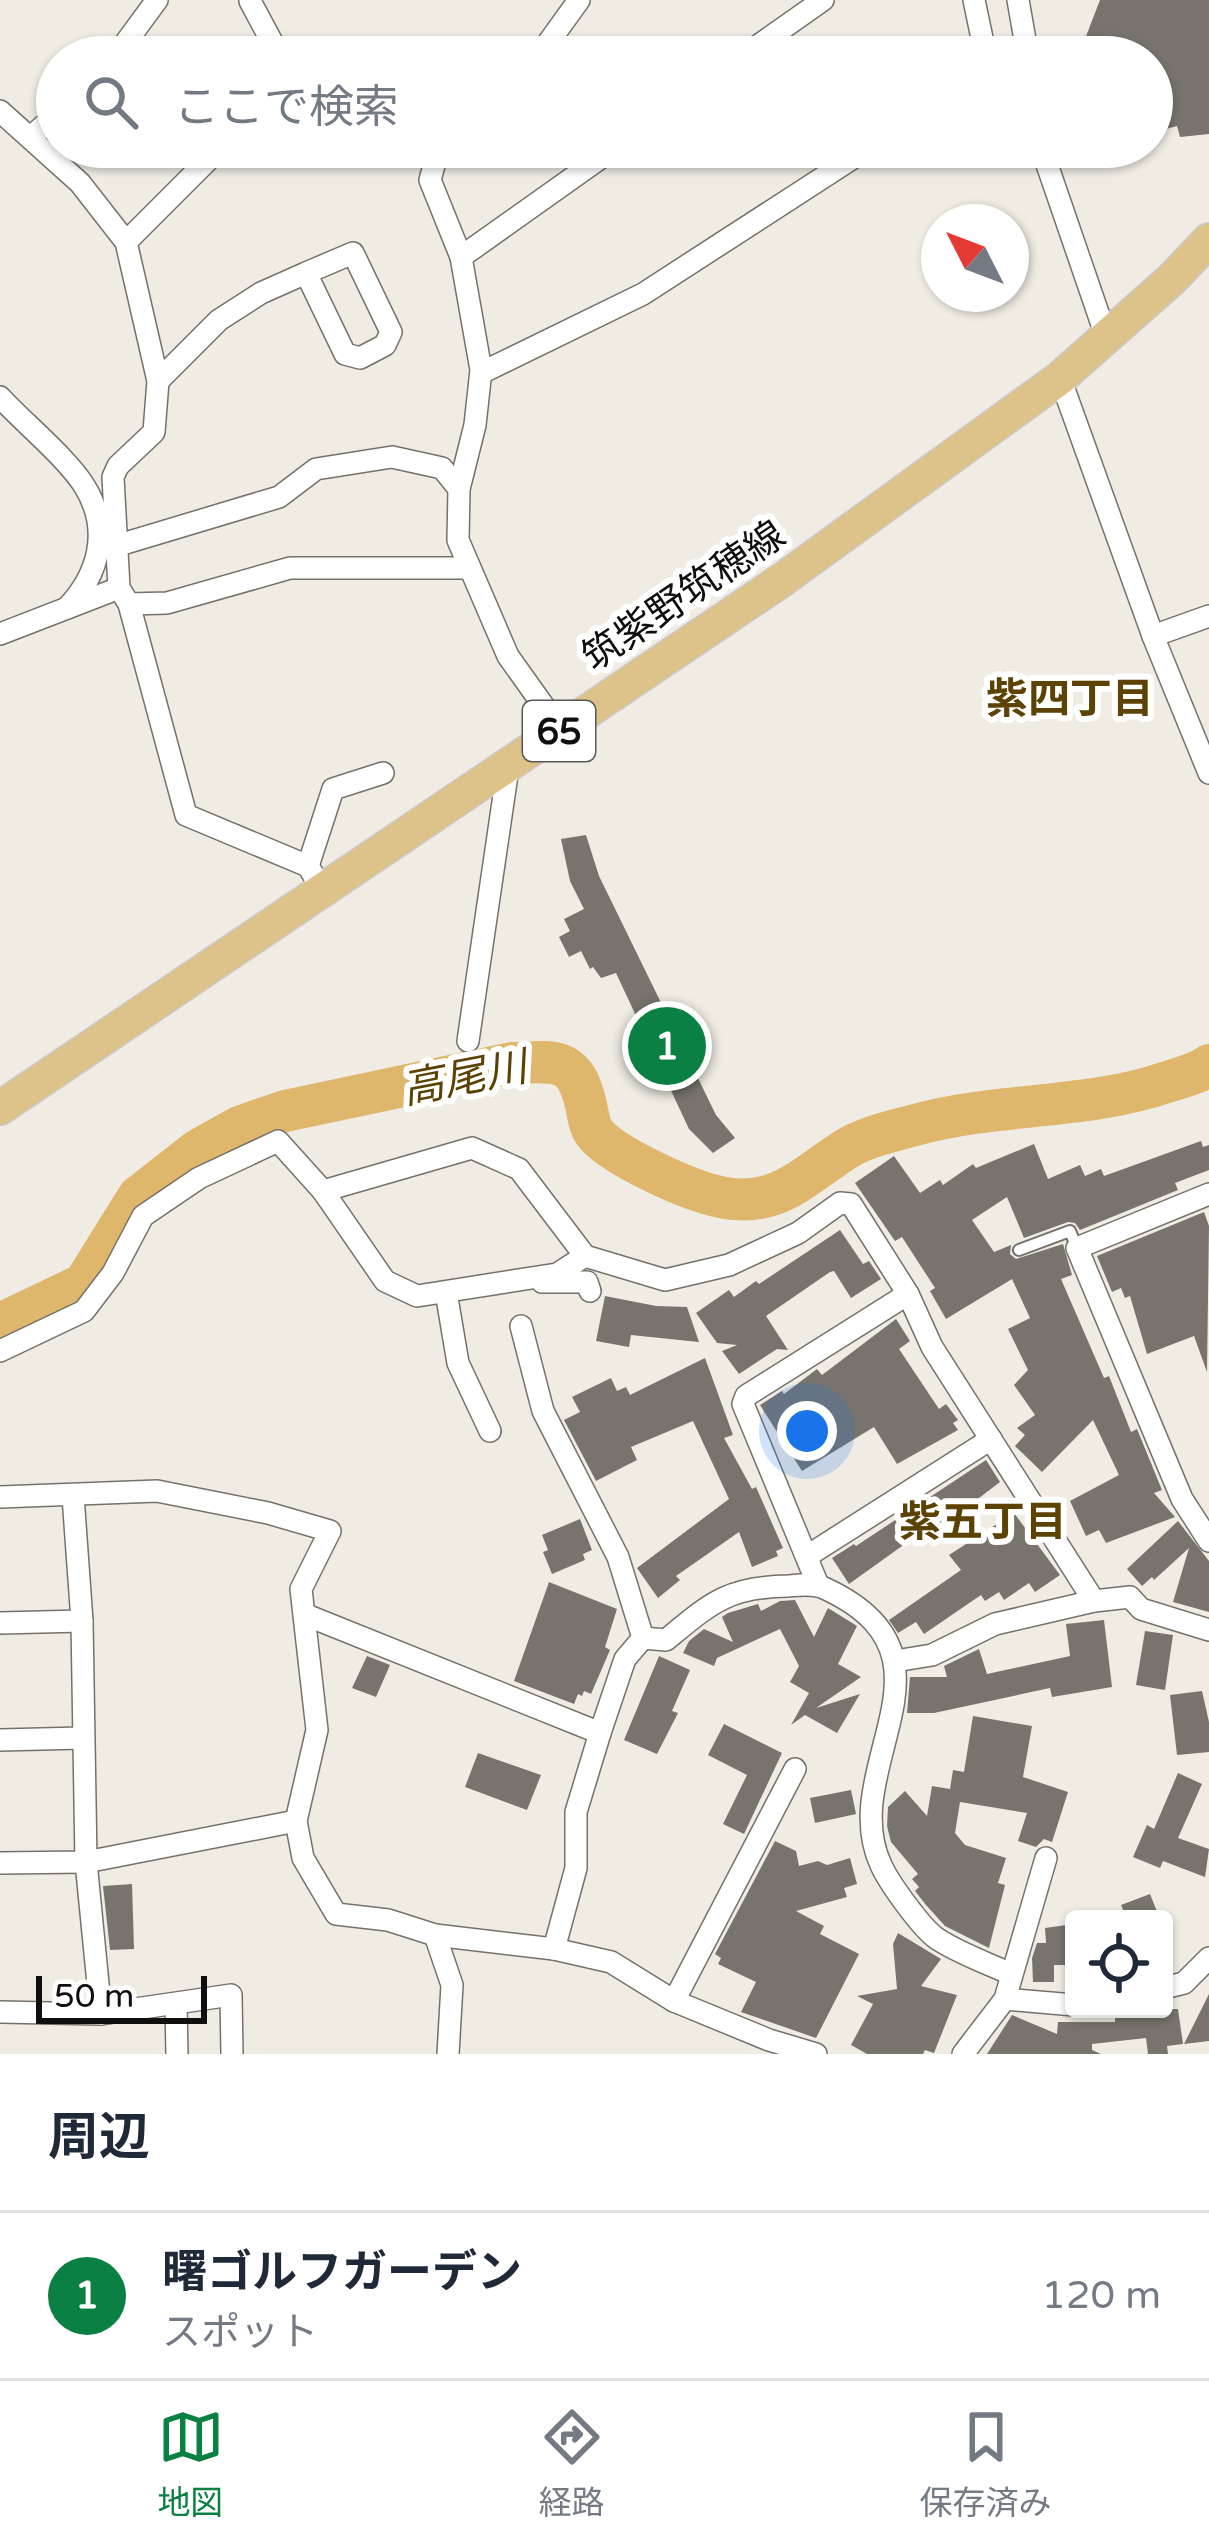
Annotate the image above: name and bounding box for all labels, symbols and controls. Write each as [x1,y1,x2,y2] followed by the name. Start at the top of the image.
[36,36,1173,168] search box
[78,69,144,135] icon: search
[174,81,399,135] text: ここで検索
[921,204,1029,312] north arrow
[574,511,794,681] street label: 筑紫野筑穂線
[986,674,1154,725] district label: 紫四丁目
[523,701,595,761] road number: 65
[628,1001,706,1091] pin: 1
[398,1041,535,1116] water label: 高尾川
[777,1401,837,1461] your location
[899,1497,1067,1548] district label: 紫五丁目
[1065,1910,1173,2018] map controls
[1065,1910,1173,2018] button: locate
[36,1970,207,2023] scale bar
[54,1977,134,2016] text: 50 m
[48,2107,150,2169] text: 周辺
[162,2246,522,2300] text: 曙ゴルフガーデン
[75,2272,99,2319] text: 1
[1042,2272,1161,2319] text: 120 m
[162,2309,318,2356] text: スポット
[158,2404,224,2524] tab: 地図
[539,2404,605,2524] tab: 経路
[920,2404,1052,2524] tab: 保存済み

